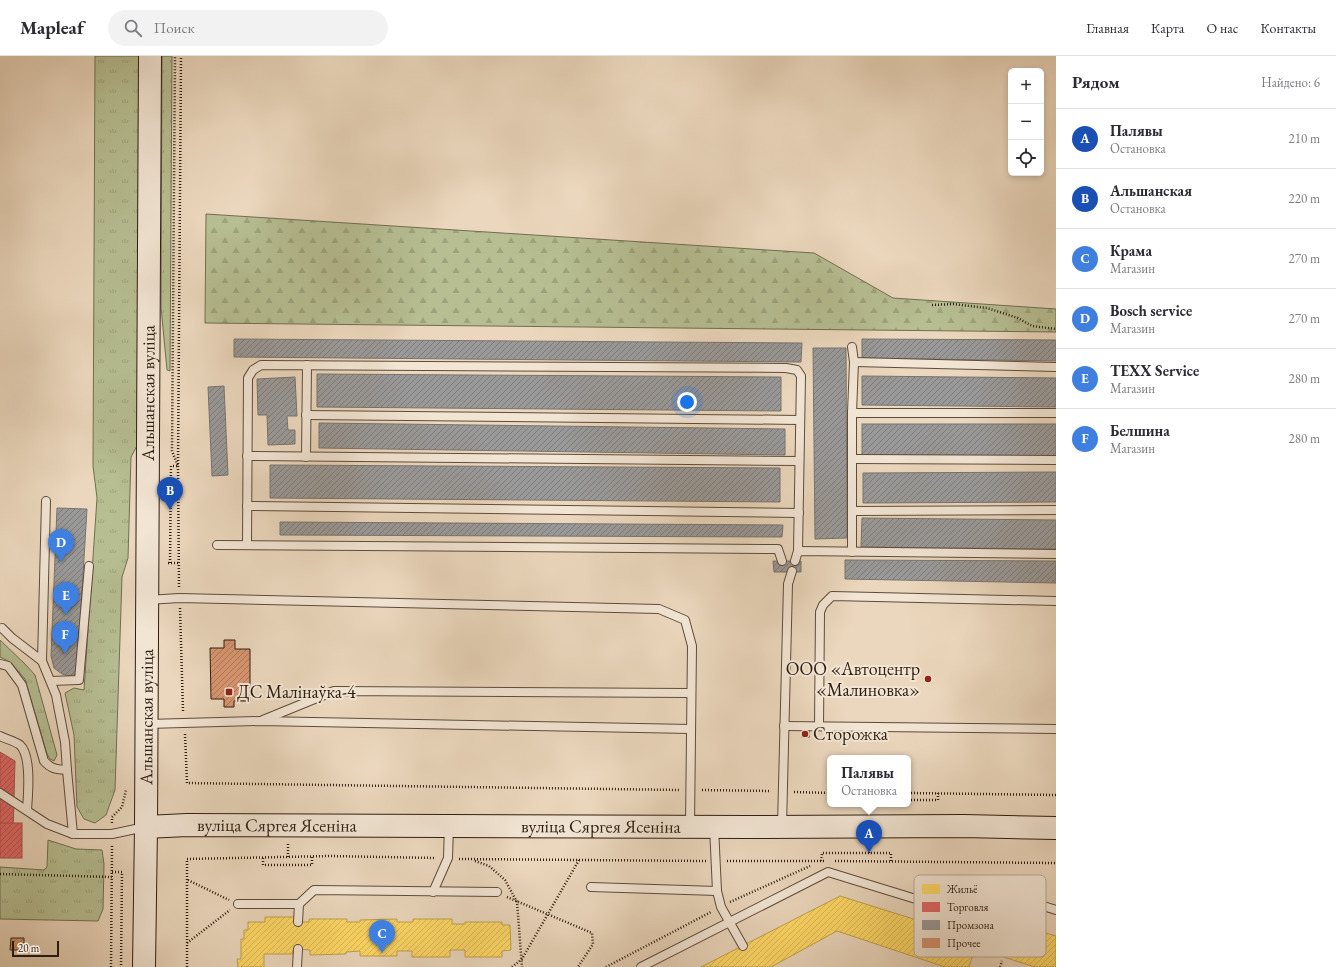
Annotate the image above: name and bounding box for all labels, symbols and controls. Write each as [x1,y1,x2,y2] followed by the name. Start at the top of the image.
[108,10,388,46] search box
[20,15,84,40] text: Mapleaf
[122,17,144,39] icon: search
[154,18,195,37] text: Поиск
[1086,19,1129,37] text: Главная
[1151,19,1184,37] text: Карта
[1206,19,1238,37] text: О нас
[1260,19,1316,37] text: Контакты
[1008,68,1044,176] map controls
[1008,68,1044,104] button: +
[1072,71,1120,93] text: Рядом
[1261,74,1320,91] text: Найдено: 6
[1008,104,1044,140] button: −
[1110,121,1163,140] text: Палявы
[1080,130,1090,147] text: A
[1289,130,1320,147] text: 210 m
[1008,140,1044,176] button: locate
[1110,140,1166,157] text: Остановка
[1110,181,1192,200] text: Альшанская
[1081,190,1089,207] text: B
[1289,190,1320,207] text: 220 m
[1110,200,1166,217] text: Остановка
[1110,241,1152,260] text: Крама
[1080,250,1090,267] text: C
[1289,250,1320,267] text: 270 m
[1110,260,1155,277] text: Магазин
[1110,301,1192,320] text: Bosch service
[1080,310,1090,327] text: D
[1289,310,1320,327] text: 270 m
[1110,320,1155,337] text: Магазин
[136,324,160,462] street label: Альшанская вуліца
[1110,361,1199,380] text: TEXX Service
[1081,370,1089,387] text: E
[1289,370,1320,387] text: 280 m
[1110,380,1155,397] text: Магазин
[677,392,697,412] your location
[1110,421,1170,440] text: Белшина
[1081,430,1089,447] text: F
[1289,430,1320,447] text: 280 m
[1110,440,1155,457] text: Магазин
[157,477,183,510] pin: B
[48,529,74,562] pin: D
[53,582,79,615] pin: E
[52,621,78,654] pin: F
[134,648,158,786] street label: Альшанская вуліца
[786,657,920,701] place label: ООО «Автоцентр «Малиновка»
[923,674,933,684] marker: ООО «Автоцентр «Малиновка»
[237,680,356,703] place label: ДС Малінаўка-4
[224,687,234,697] marker: ДС Малінаўка-4
[813,722,889,745] place label: Сторожка
[800,729,810,739] marker: Сторожка
[827,755,911,807] popup
[841,763,894,782] text: Палявы
[841,782,897,799] text: Остановка
[197,813,358,837] street label: вуліца Сяргея Ясеніна
[521,814,682,838] street label: вуліца Сяргея Ясеніна
[856,820,882,853] pin: A
[914,875,1046,957] legend
[946,882,978,896] text: Жильё
[947,900,988,914] text: Торговля
[947,918,994,932] text: Промзона
[369,920,395,953] pin: C
[947,936,981,950] text: Прочее
[12,939,59,958] scale bar
[18,941,39,955] text: 20 m

